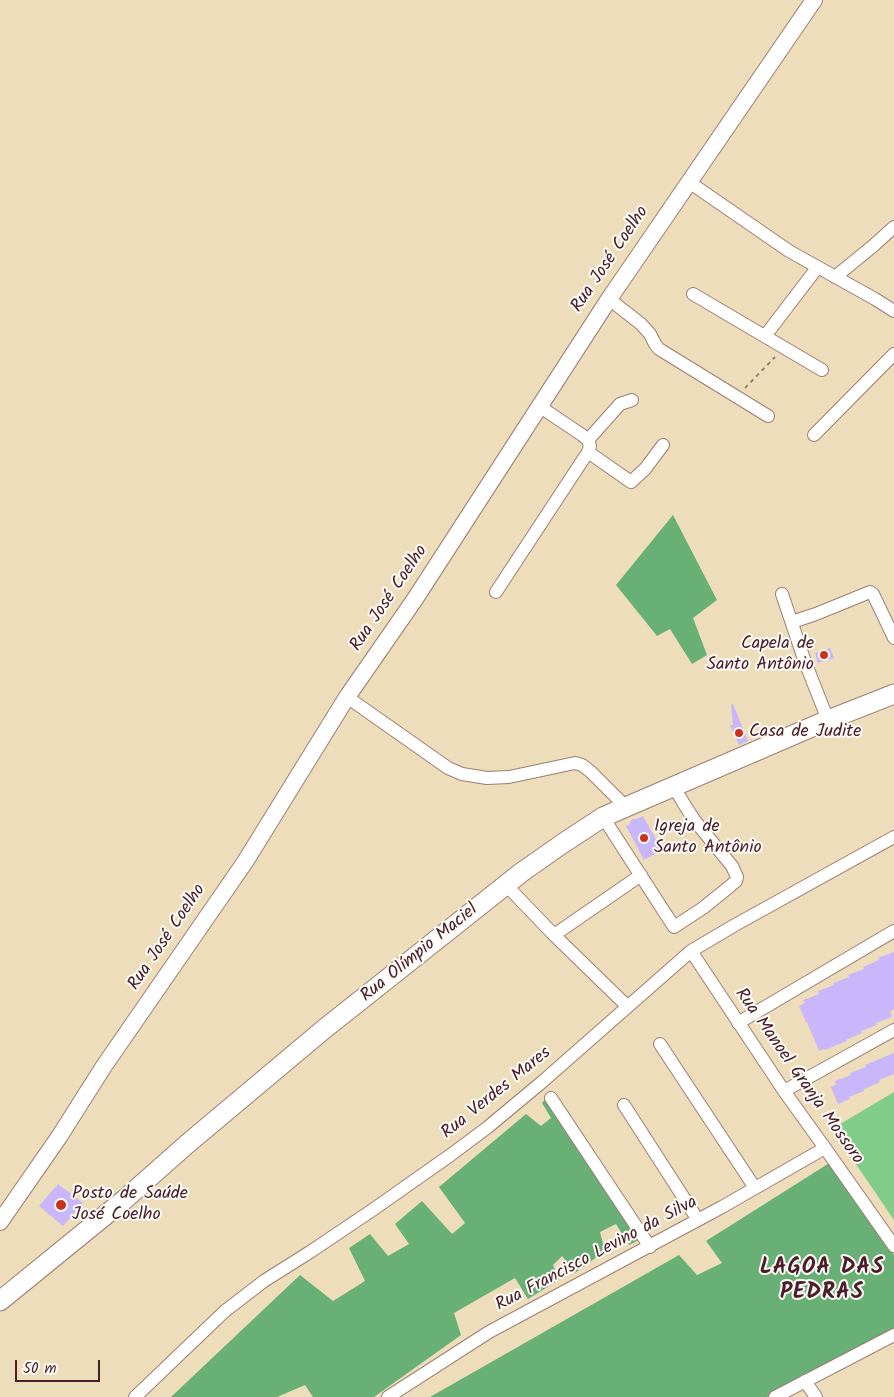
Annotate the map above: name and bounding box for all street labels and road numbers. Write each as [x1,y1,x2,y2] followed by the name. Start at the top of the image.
[568,203,654,317] street label: Rua José Coelho
[347,542,433,656] street label: Rua José Coelho
[125,881,211,995] street label: Rua José Coelho
[357,900,483,1008] street label: Rua Olímpio Maciel
[729,985,867,1169] street label: Rua Manoel Granja Mossoro
[438,1043,556,1145] street label: Rua Verdes Mares
[492,1193,702,1317] street label: Rua Francisco Levino da Silva

